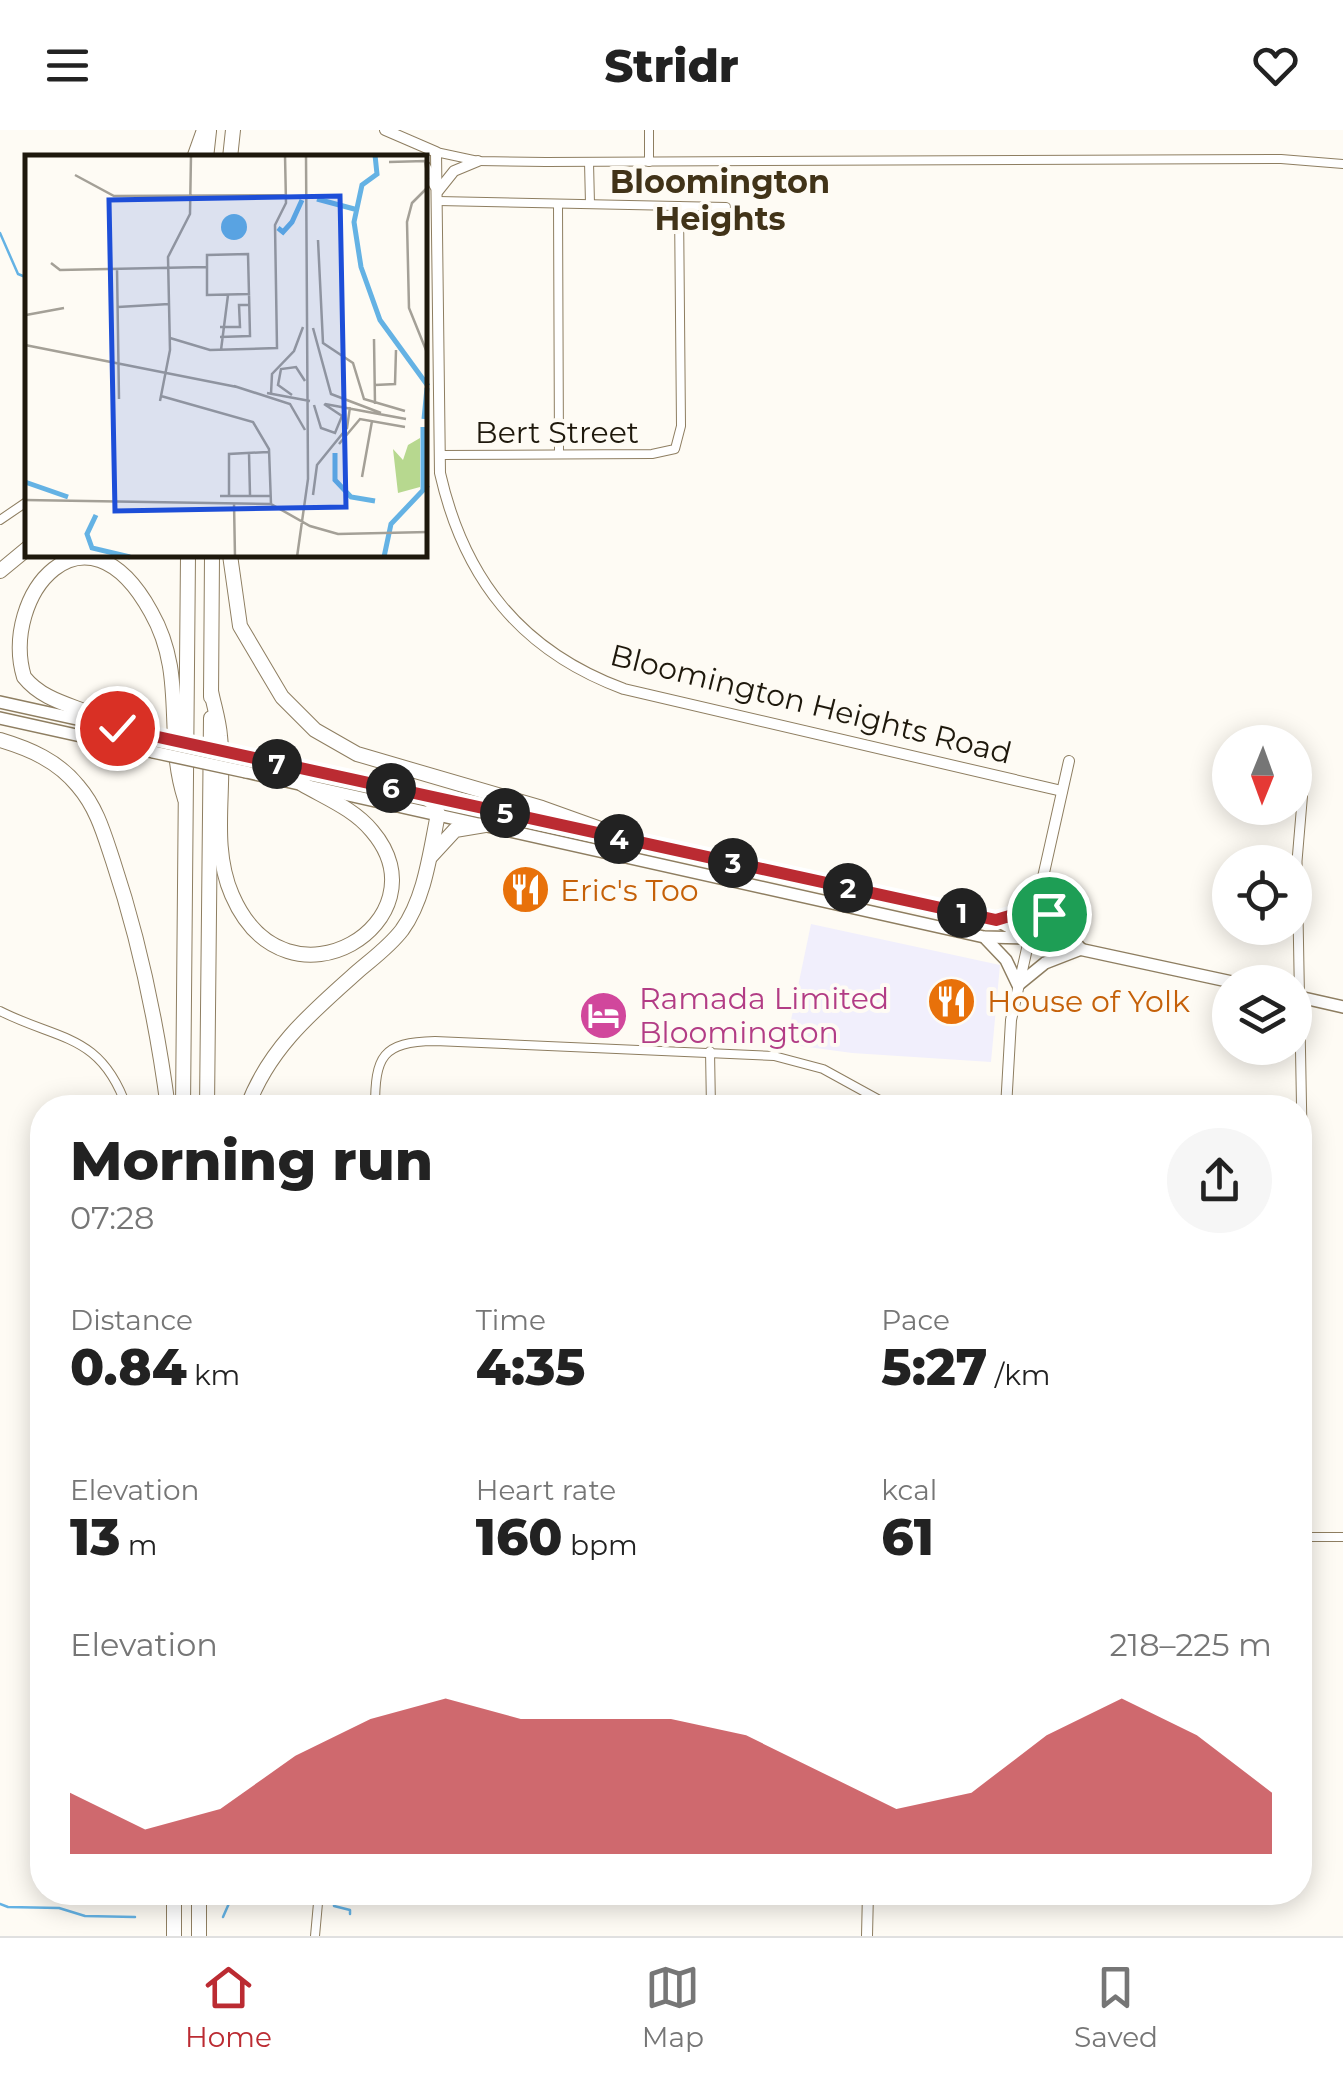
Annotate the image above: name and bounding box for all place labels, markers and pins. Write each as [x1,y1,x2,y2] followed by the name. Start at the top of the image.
[75,686,160,771] pin
[252,739,302,789] pin: 7
[366,763,416,813] pin: 6
[480,788,530,838] pin: 5
[594,814,644,864] pin: 4
[708,838,758,888] pin: 3
[823,863,873,913] pin: 2
[499,864,551,916] restaurant icon: Eric's Too
[560,872,699,909] place label: Eric's Too
[1007,872,1092,957] pin
[937,888,987,938] pin: 1
[926,975,978,1027] restaurant icon: House of Yolk
[639,980,889,1051] place label: Ramada Limited Bloomington
[987,983,1190,1020] place label: House of Yolk
[578,989,630,1041] hotel icon: Ramada Limited Bloomington

